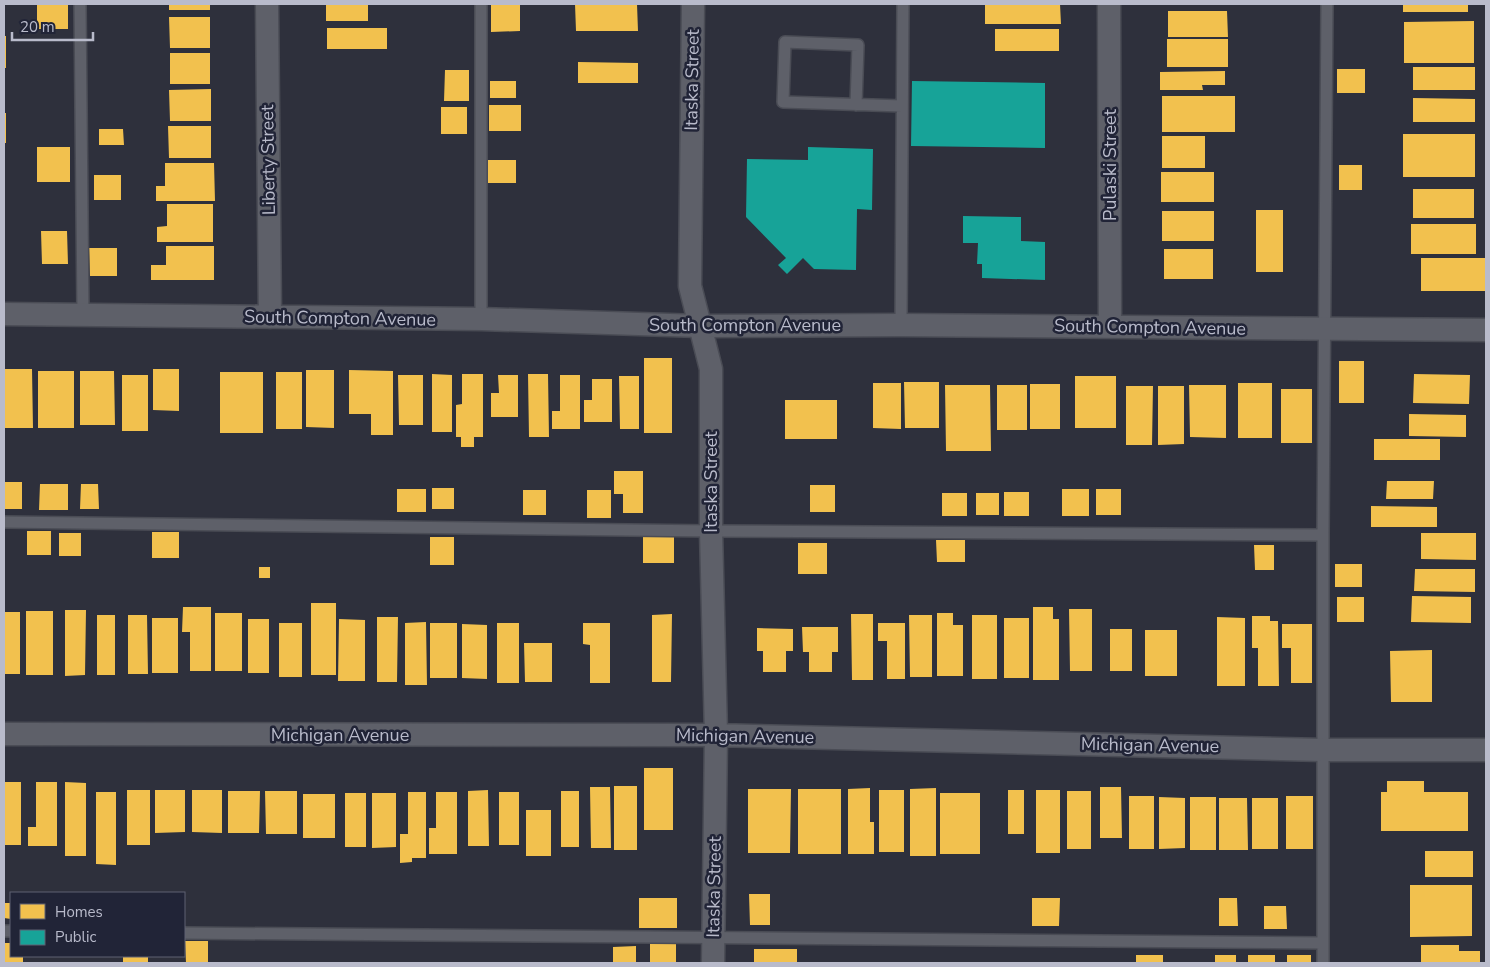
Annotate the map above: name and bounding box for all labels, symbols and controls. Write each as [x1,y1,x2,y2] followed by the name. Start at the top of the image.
[12,10,94,42] scale bar
[20,17,55,37] text: 20 m
[679,28,705,131] street label: Itaska Street
[255,104,281,215] street label: Liberty Street
[1098,108,1122,221] street label: Pulaski Street
[244,304,436,332] street label: South Compton Avenue
[649,313,841,337] street label: South Compton Avenue
[1054,313,1246,341] street label: South Compton Avenue
[699,431,723,533] street label: Itaska Street
[271,723,409,747] street label: Michigan Avenue
[676,723,814,749] street label: Michigan Avenue
[1081,732,1219,758] street label: Michigan Avenue
[701,835,727,938] street label: Itaska Street
[10,892,185,957] legend
[55,902,103,922] text: Homes
[55,927,96,947] text: Public

